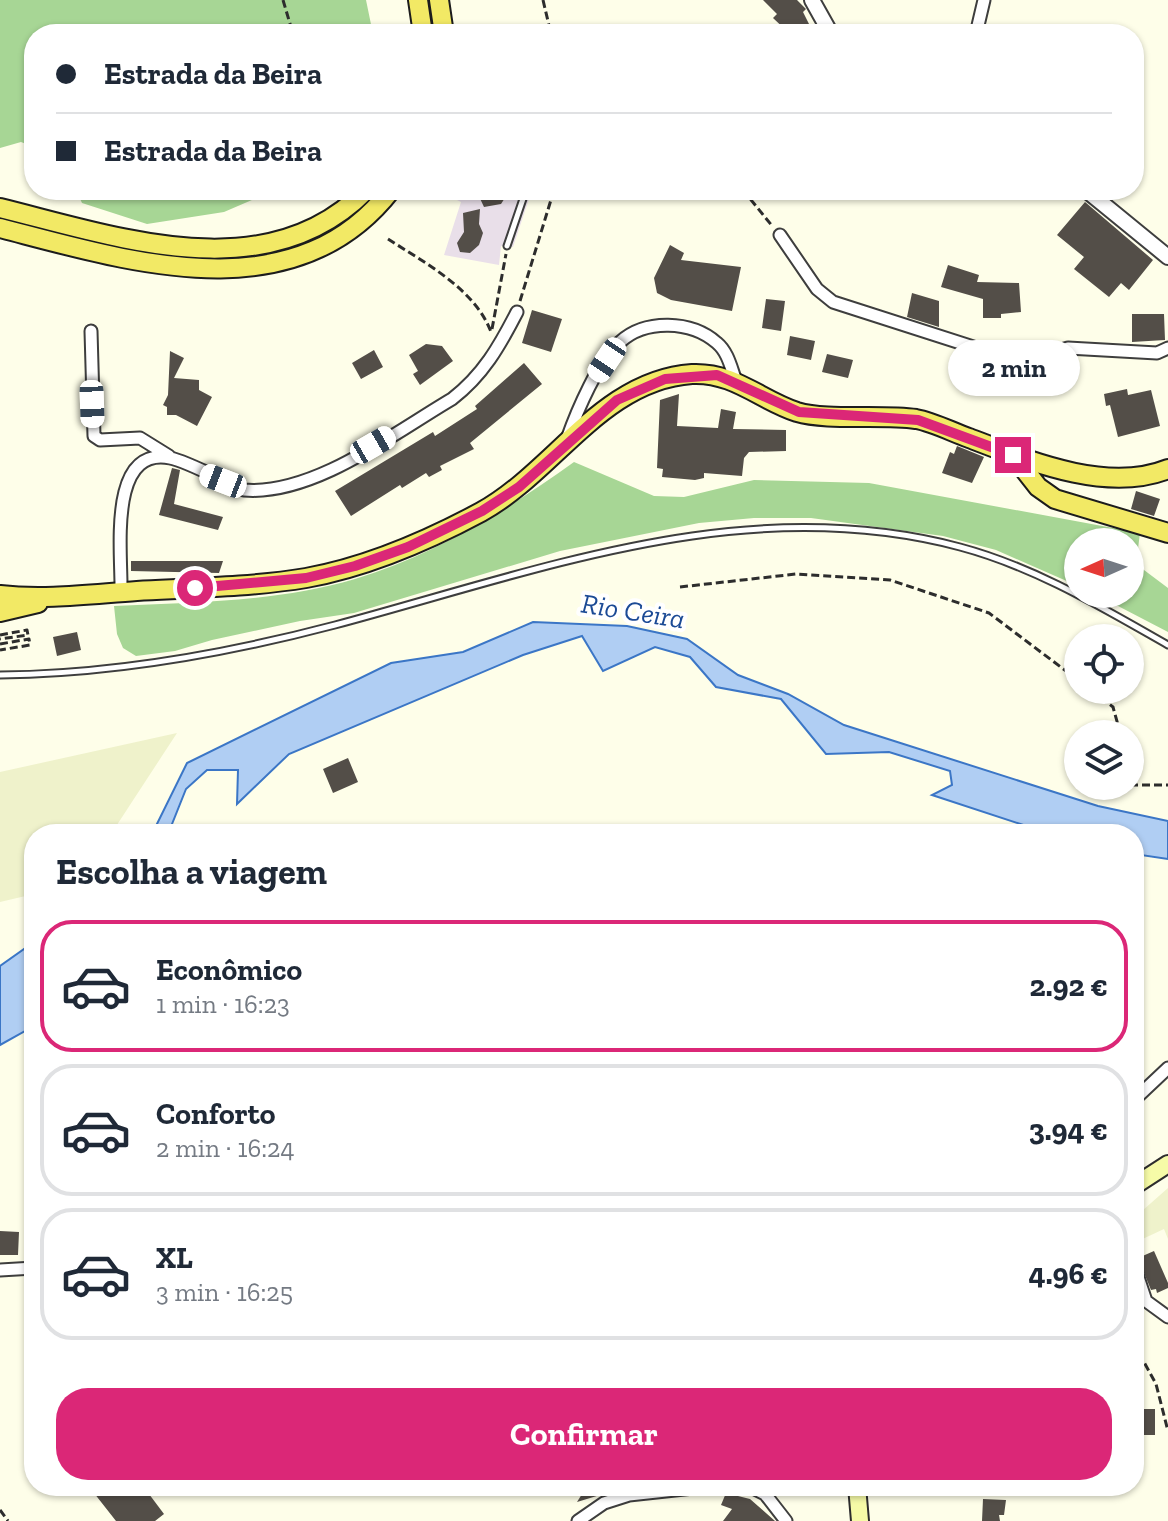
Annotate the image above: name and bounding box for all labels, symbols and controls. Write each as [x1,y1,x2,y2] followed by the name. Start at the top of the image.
[104,56,322,92] text: Estrada da Beira
[104,133,322,169] text: Estrada da Beira
[584,333,630,387] car
[947,339,1079,395] callout: 2 min
[982,352,1046,384] text: 2 min
[79,380,105,428] car
[346,423,400,467] car
[995,437,1031,473] route end
[196,461,250,501] car
[1064,528,1144,608] north arrow
[1064,528,1144,800] map controls
[177,570,213,606] route start
[579,587,687,635] water label: Rio Ceira
[1064,624,1144,704] button: locate
[1064,720,1144,800] button: layers
[56,850,327,893] text: Escolha a viagem
[60,950,132,1022] icon: car
[156,952,302,988] text: Econômico
[1030,968,1108,1004] text: 2.92 €
[156,988,290,1020] text: 1 min · 16:23
[60,1094,132,1166] icon: car
[156,1096,275,1132] text: Conforto
[1029,1112,1108,1148] text: 3.94 €
[156,1132,294,1164] text: 2 min · 16:24
[60,1238,132,1310] icon: car
[156,1240,193,1276] text: XL
[1029,1256,1108,1292] text: 4.96 €
[156,1276,293,1308] text: 3 min · 16:25
[56,1388,1112,1480] button: Confirmar

